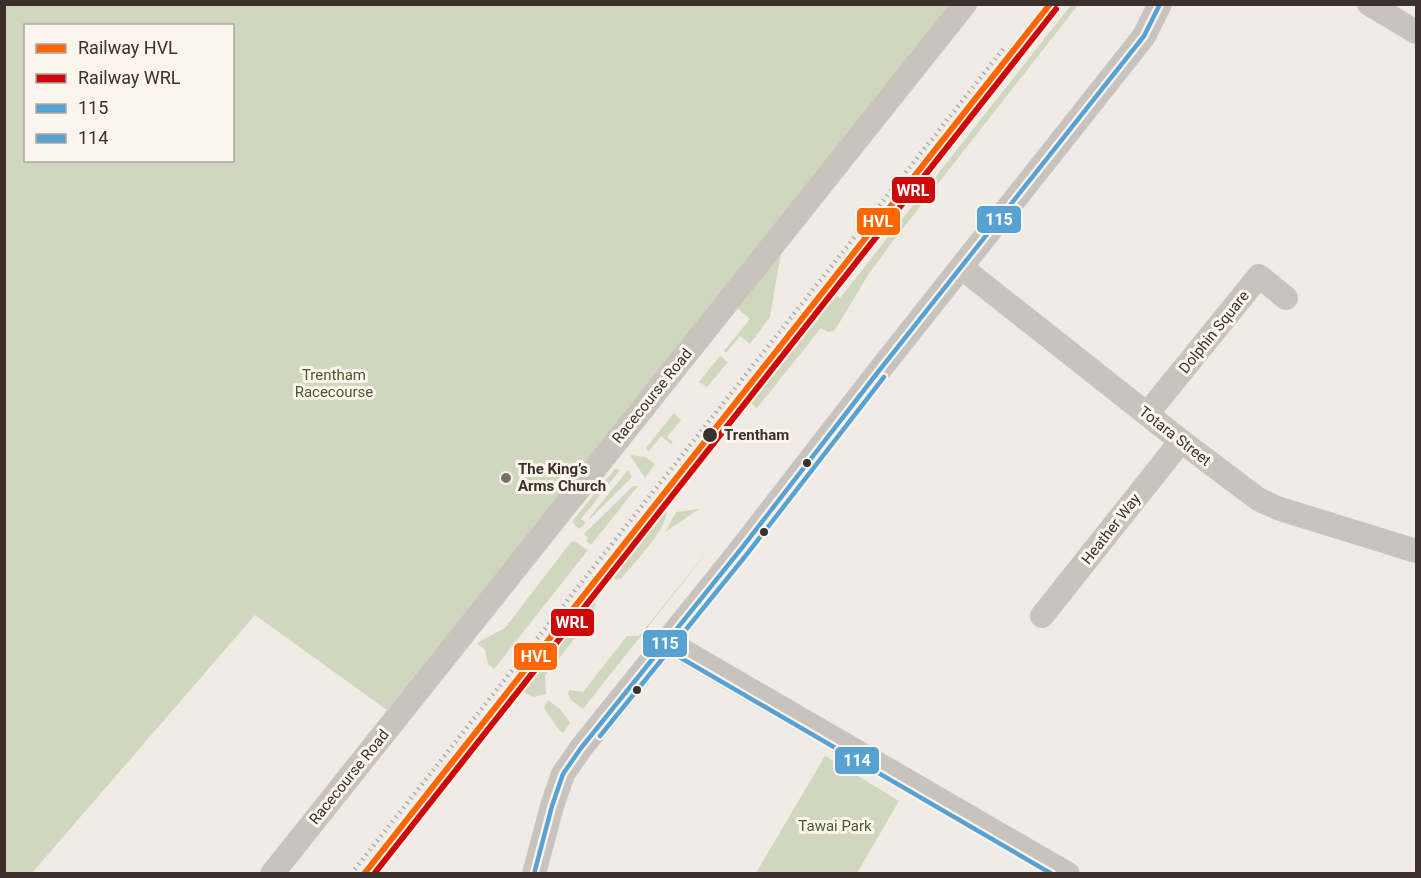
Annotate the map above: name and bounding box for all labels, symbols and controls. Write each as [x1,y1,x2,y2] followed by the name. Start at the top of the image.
[24,24,234,162] legend
[78,37,178,58] text: Railway HVL
[78,67,181,88] text: Railway WRL
[78,97,108,118] text: 115
[78,127,108,148] text: 114
[891,176,936,204] line badge: WRL
[897,181,930,200] text: WRL
[976,205,1022,234] line badge: 115
[856,207,901,236] line badge: HVL
[985,210,1013,229] text: 115
[863,212,894,231] text: HVL
[1175,287,1253,377] street label: Dolphin Square
[608,345,696,447] street label: Racecourse Road
[295,366,373,401] park label: Trentham Racecourse
[1136,402,1215,470] street label: Totara Street
[701,426,719,444] marker: Trentham
[724,426,789,444] place label: Trentham
[801,457,813,469] unlabelled marker
[518,460,606,495] place label: The King’s Arms Church
[499,471,513,485] marker: The King’s Arms Church
[1078,490,1144,568] street label: Heather Way
[758,526,770,538] unlabelled marker
[550,608,595,637] line badge: WRL
[556,613,589,632] text: WRL
[642,629,688,658] line badge: 115
[651,634,679,653] text: 115
[513,642,558,671] line badge: HVL
[521,647,552,666] text: HVL
[631,684,643,696] unlabelled marker
[305,726,393,828] street label: Racecourse Road
[834,746,880,775] line badge: 114
[843,751,871,770] text: 114
[798,817,872,835] park label: Tawai Park

